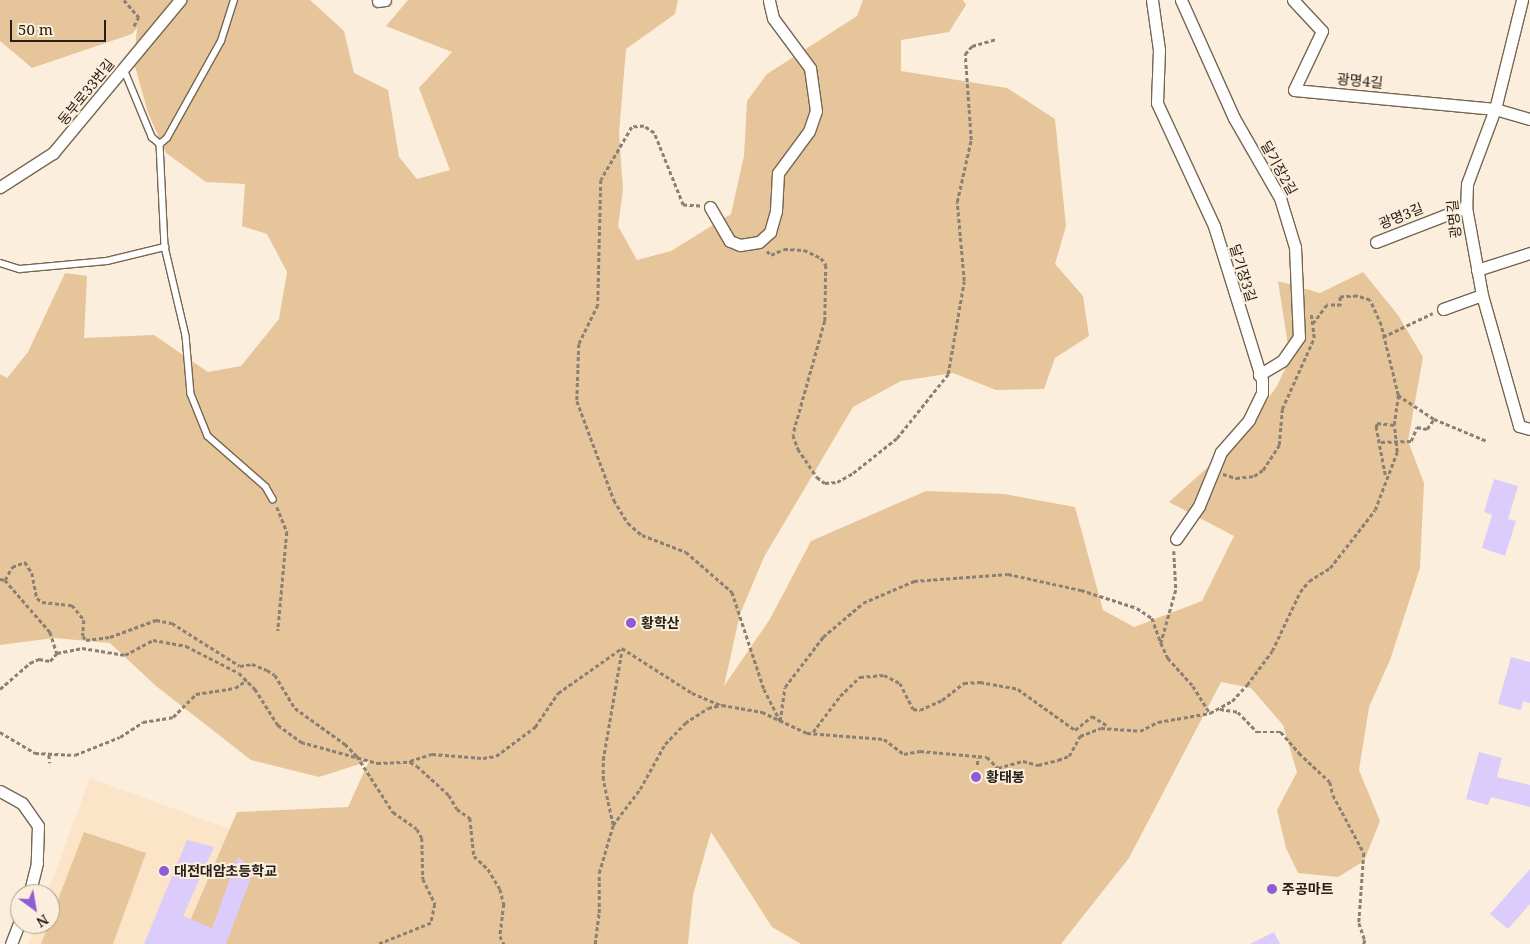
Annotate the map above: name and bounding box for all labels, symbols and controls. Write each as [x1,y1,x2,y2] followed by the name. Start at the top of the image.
[12,10,109,42] scale bar
[18,19,53,39] text: 50 m
[54,56,118,128] street label: 동부로33번길
[1336,71,1384,91] street label: 광명4길
[1257,138,1301,198] street label: 달기장2길
[1444,199,1464,239] street label: 광명길
[1376,200,1426,232] street label: 광명3길
[1226,242,1260,304] street label: 달기장3길
[641,615,680,631] place label: 황학산
[625,617,637,629] marker: 황학산
[986,769,1025,785] place label: 황태봉
[970,771,982,783] marker: 황태봉
[174,863,277,879] place label: 대전대암초등학교
[158,865,170,877] marker: 대전대암초등학교
[1282,881,1334,897] place label: 주공마트
[1266,883,1278,895] marker: 주공마트
[10,884,60,934] north arrow
[33,910,52,932] text: N

